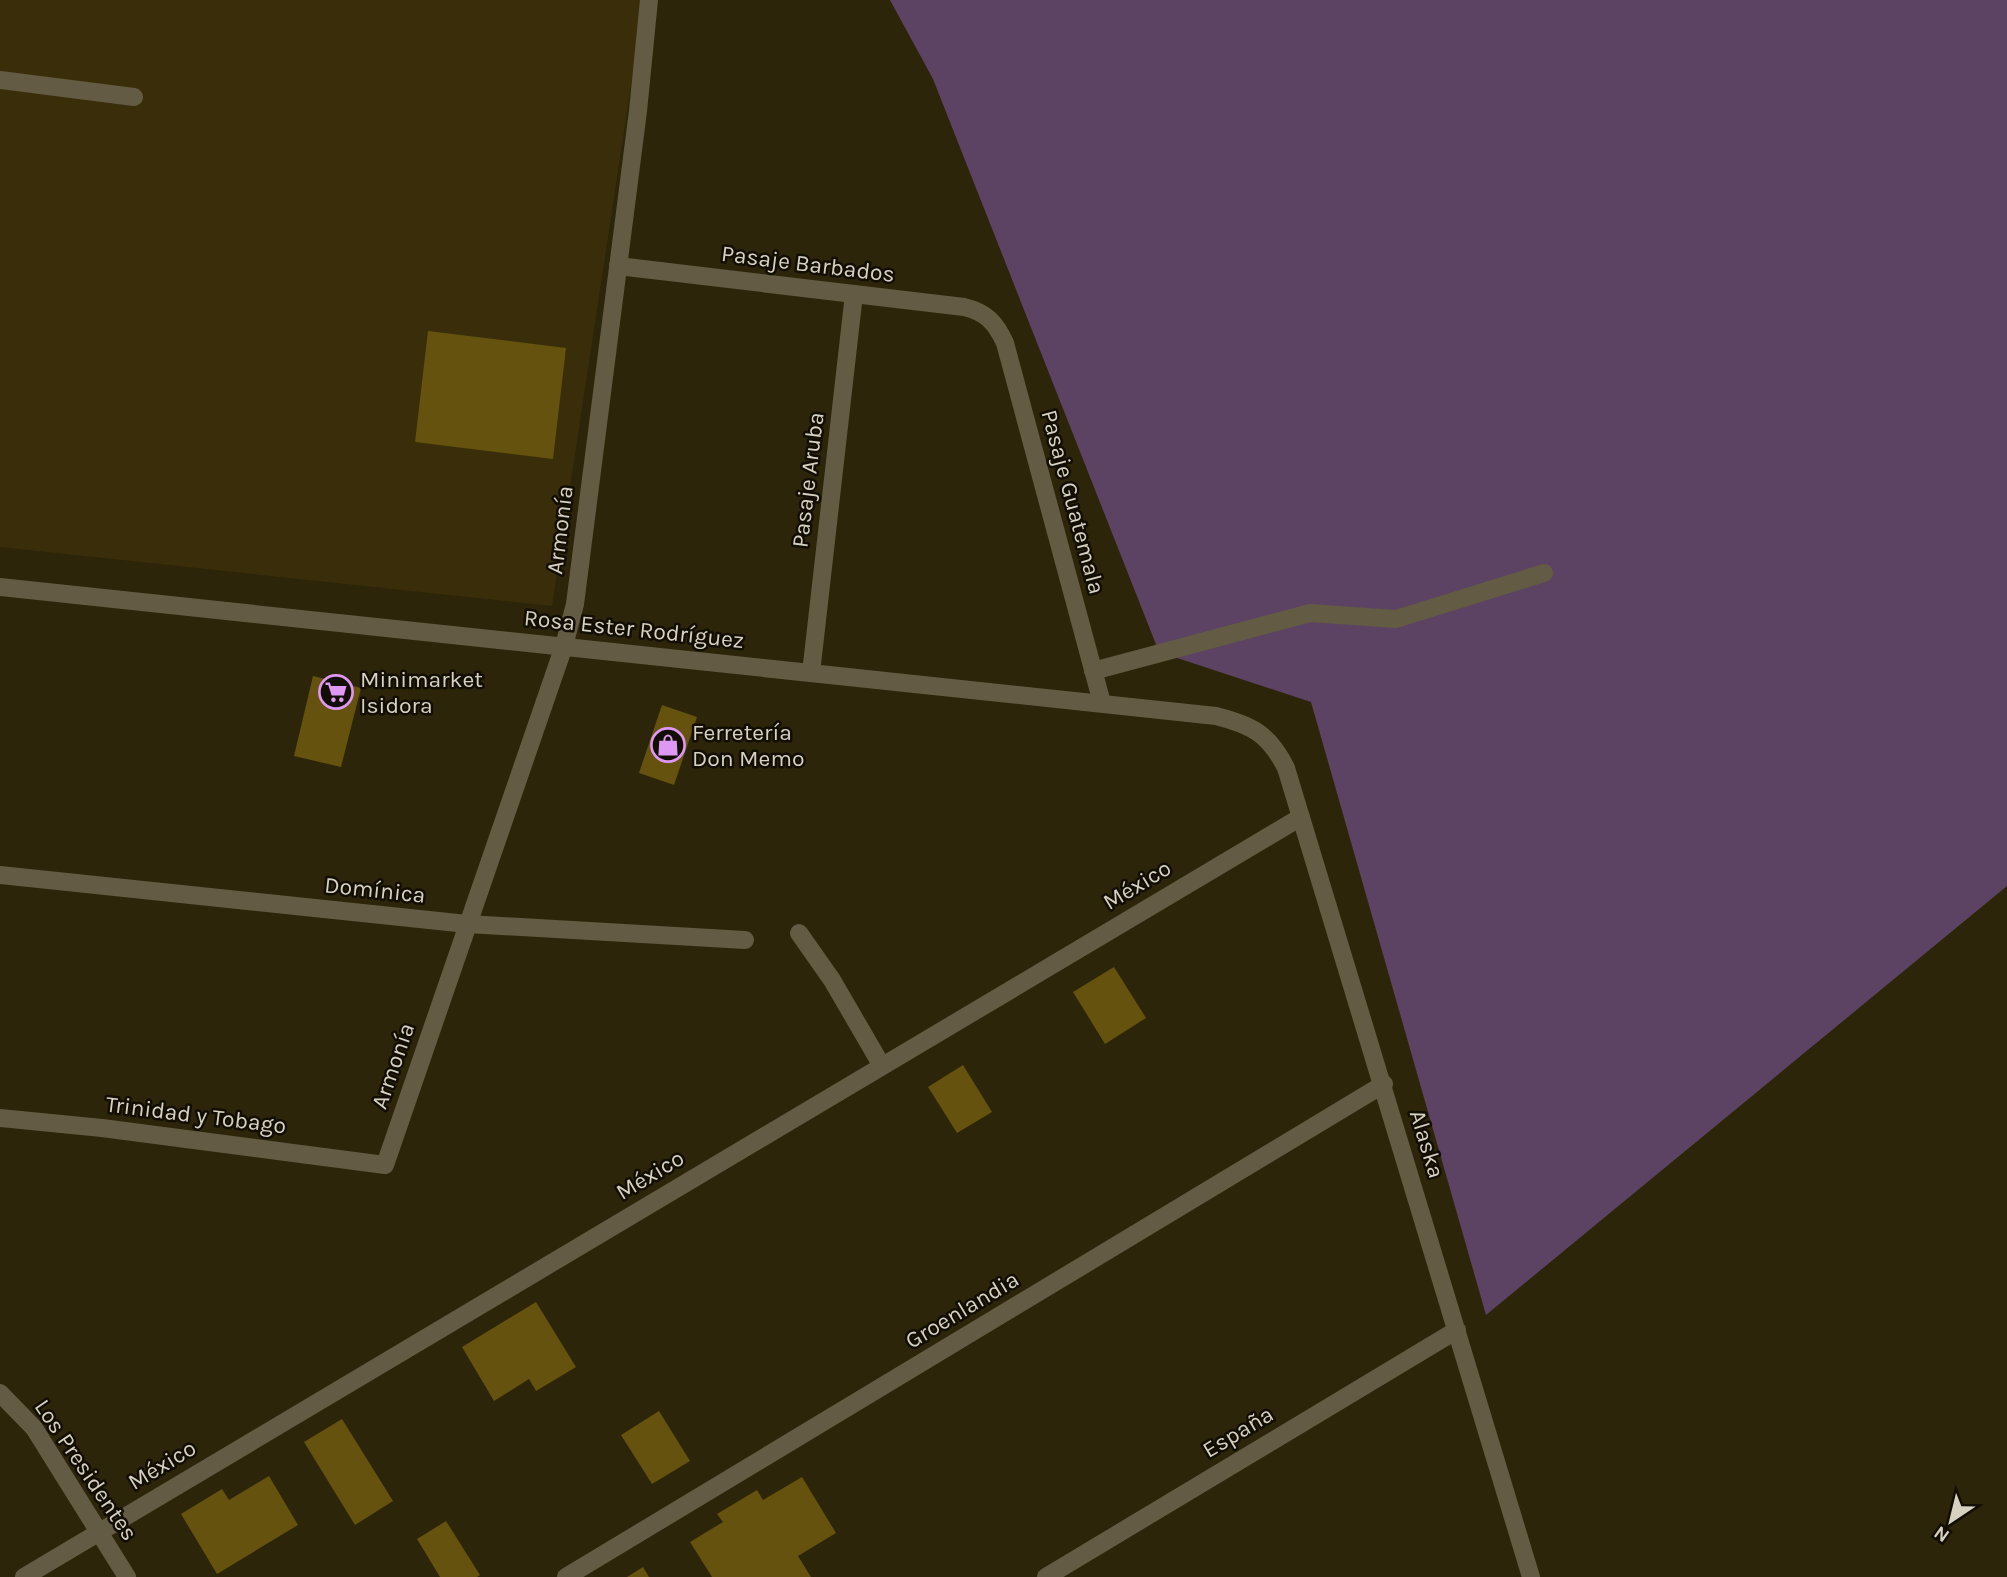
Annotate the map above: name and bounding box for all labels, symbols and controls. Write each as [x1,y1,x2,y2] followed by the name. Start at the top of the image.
[720,240,896,288] street label: Pasaje Barbados
[1035,407,1111,597] street label: Pasaje Guatemala
[786,411,830,549] street label: Pasaje Aruba
[541,484,579,576] street label: Armonía
[523,604,745,654] street label: Rosa Ester Rodríguez
[360,666,483,719] place label: Minimarket Isidora
[317,673,355,711] supermarket icon: Minimarket Isidora
[692,719,804,772] place label: Ferretería Don Memo
[649,726,687,764] shop icon: Ferretería Don Memo
[1098,854,1176,916] street label: México
[323,871,427,909] street label: Domínica
[366,1020,420,1112] street label: Armonía
[104,1091,288,1139] street label: Trinidad y Tobago
[1404,1107,1450,1181] street label: Alaska
[611,1144,689,1206] street label: México
[900,1266,1024,1354] street label: Groenlandia
[29,1394,143,1546] street label: Los Presidentes
[1198,1400,1278,1464] street label: España
[123,1434,201,1496] street label: México
[1916,1486,1986,1556] north arrow
[1930,1521,1954,1547] text: N

